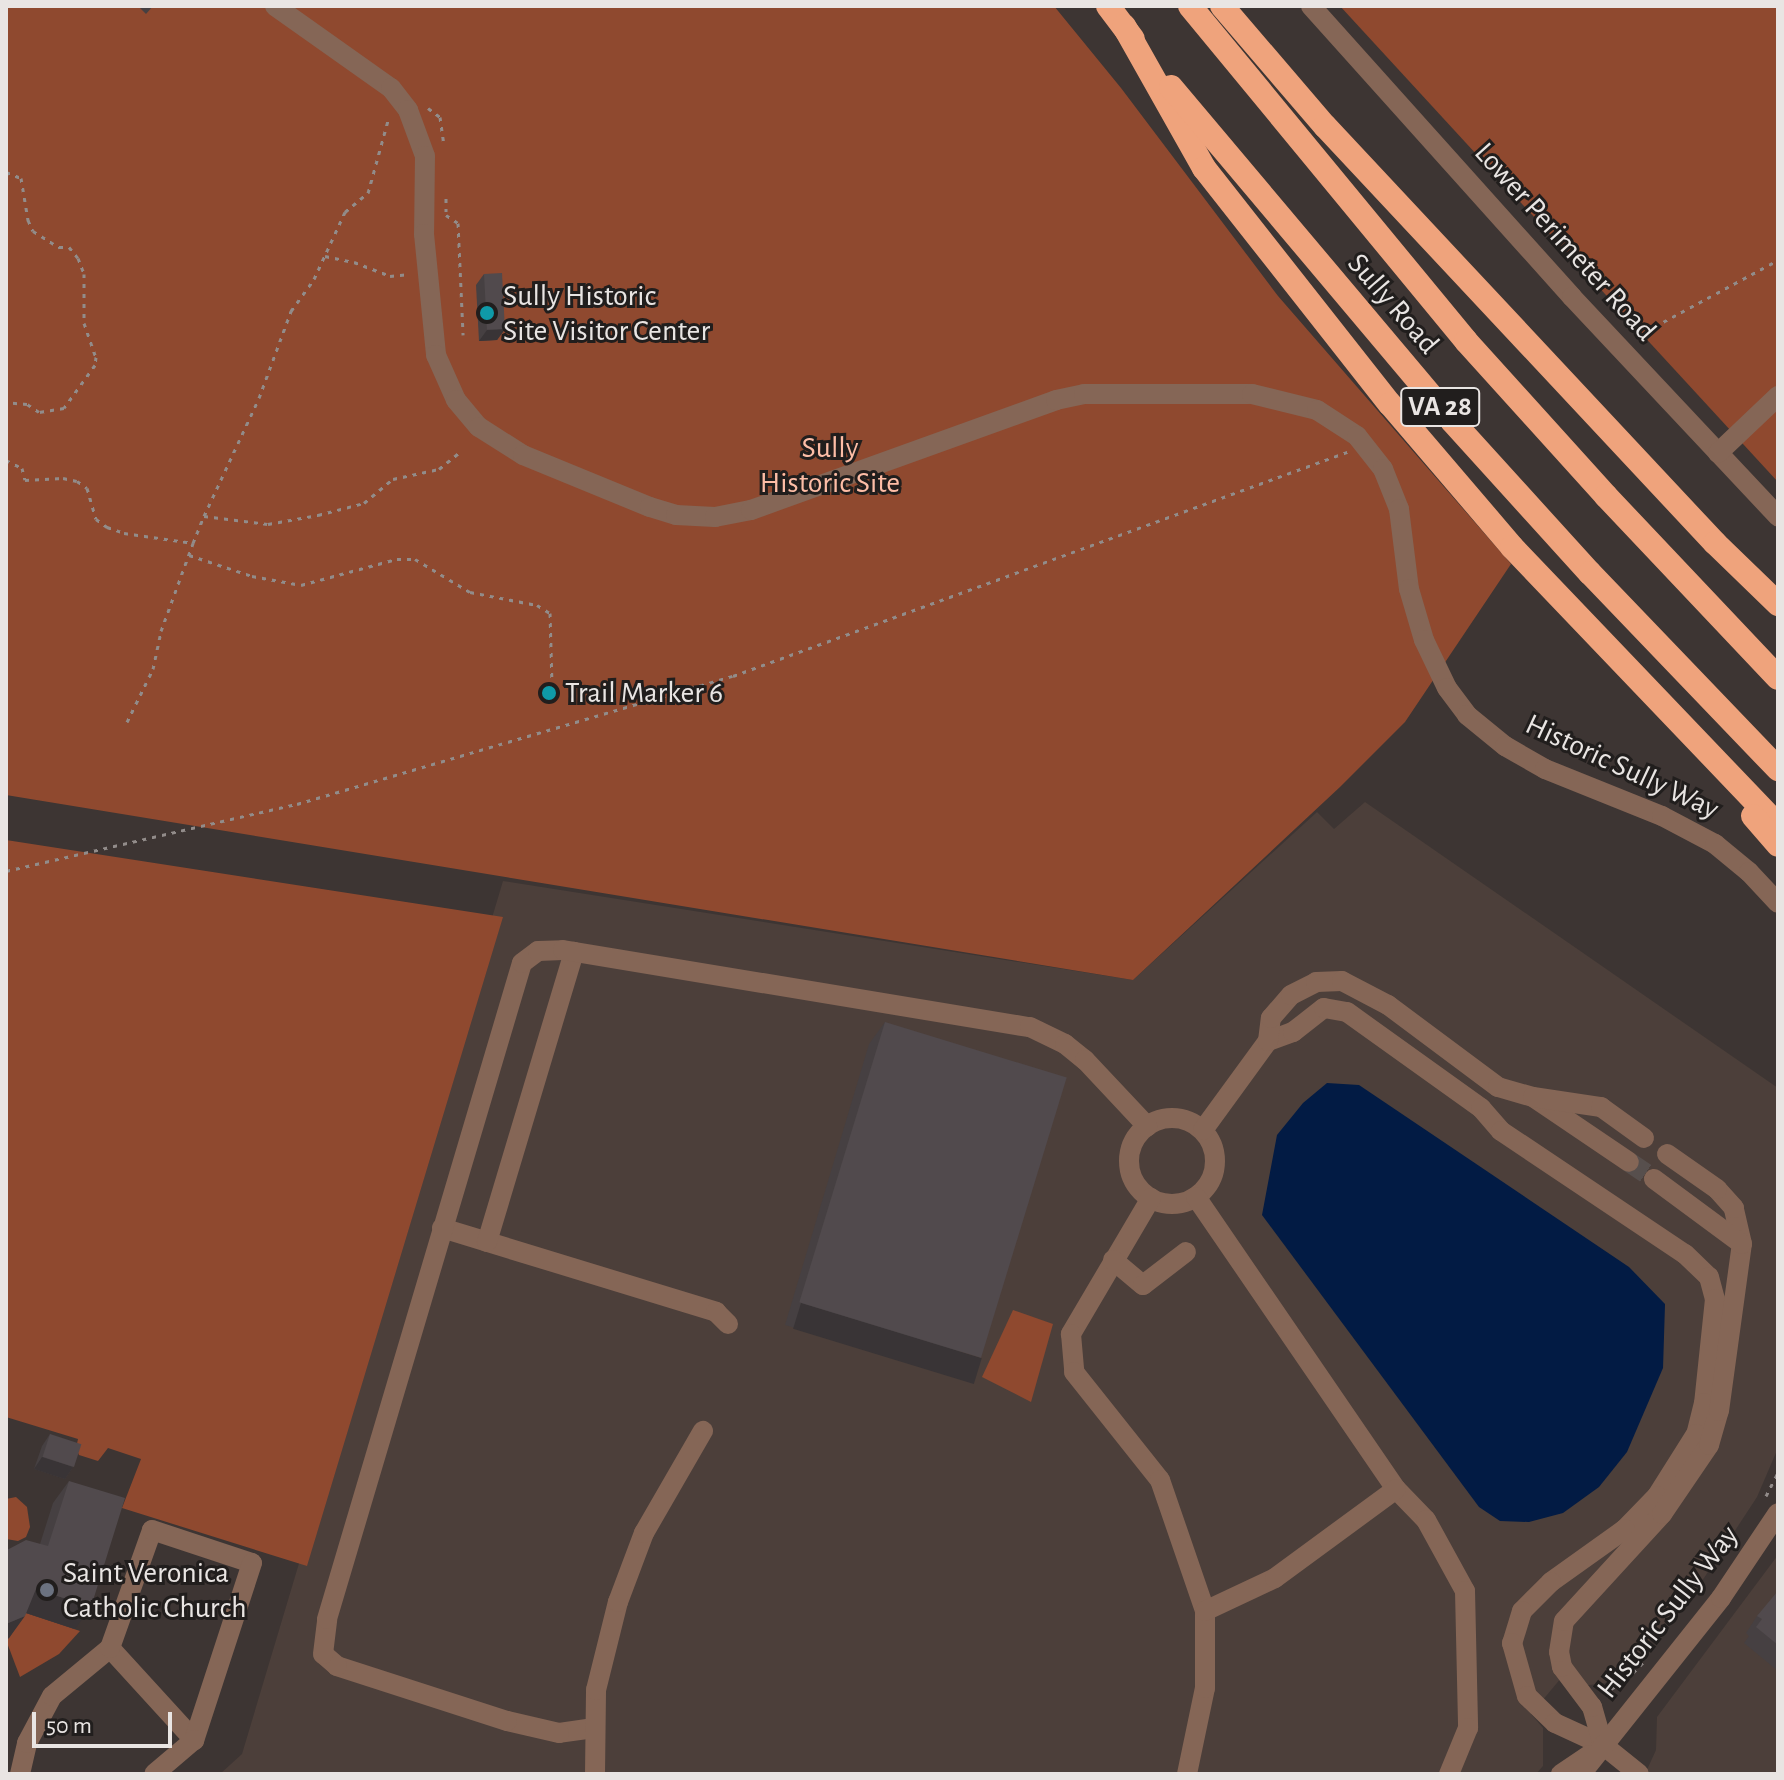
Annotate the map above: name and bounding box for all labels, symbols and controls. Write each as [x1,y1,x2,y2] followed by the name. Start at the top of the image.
[1466,135,1664,349] street label: Lower Perimeter Road
[1340,246,1446,362] street label: Sully Road
[503,278,710,348] place label: Sully Historic Site Visitor Center
[478,304,496,322] marker: Sully Historic Site Visitor Center
[1400,383,1480,431] road number: VA 28
[760,430,900,500] park label: Sully Historic Site
[565,675,723,711] place label: Trail Marker 6
[540,684,558,702] marker: Trail Marker 6
[1520,706,1724,828] street label: Historic Sully Way
[1589,1518,1747,1706] street label: Historic Sully Way
[63,1555,247,1626] place label: Saint Veronica Catholic Church
[38,1581,56,1599] marker: Saint Veronica Catholic Church
[36,1696,176,1746] scale bar
[46,1714,92,1738] text: 50 m

